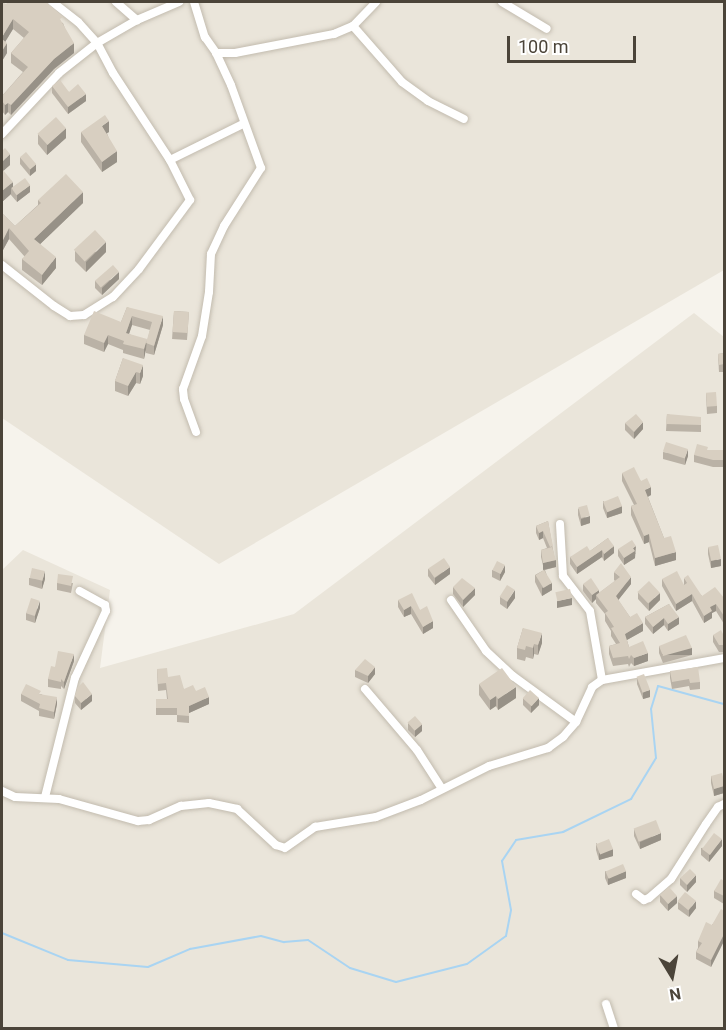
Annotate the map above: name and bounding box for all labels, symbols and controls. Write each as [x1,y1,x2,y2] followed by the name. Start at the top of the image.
[510,24,639,62] scale bar
[518,36,569,57] text: 100 m
[642,946,702,1006] north arrow
[668,984,682,1005] text: N

